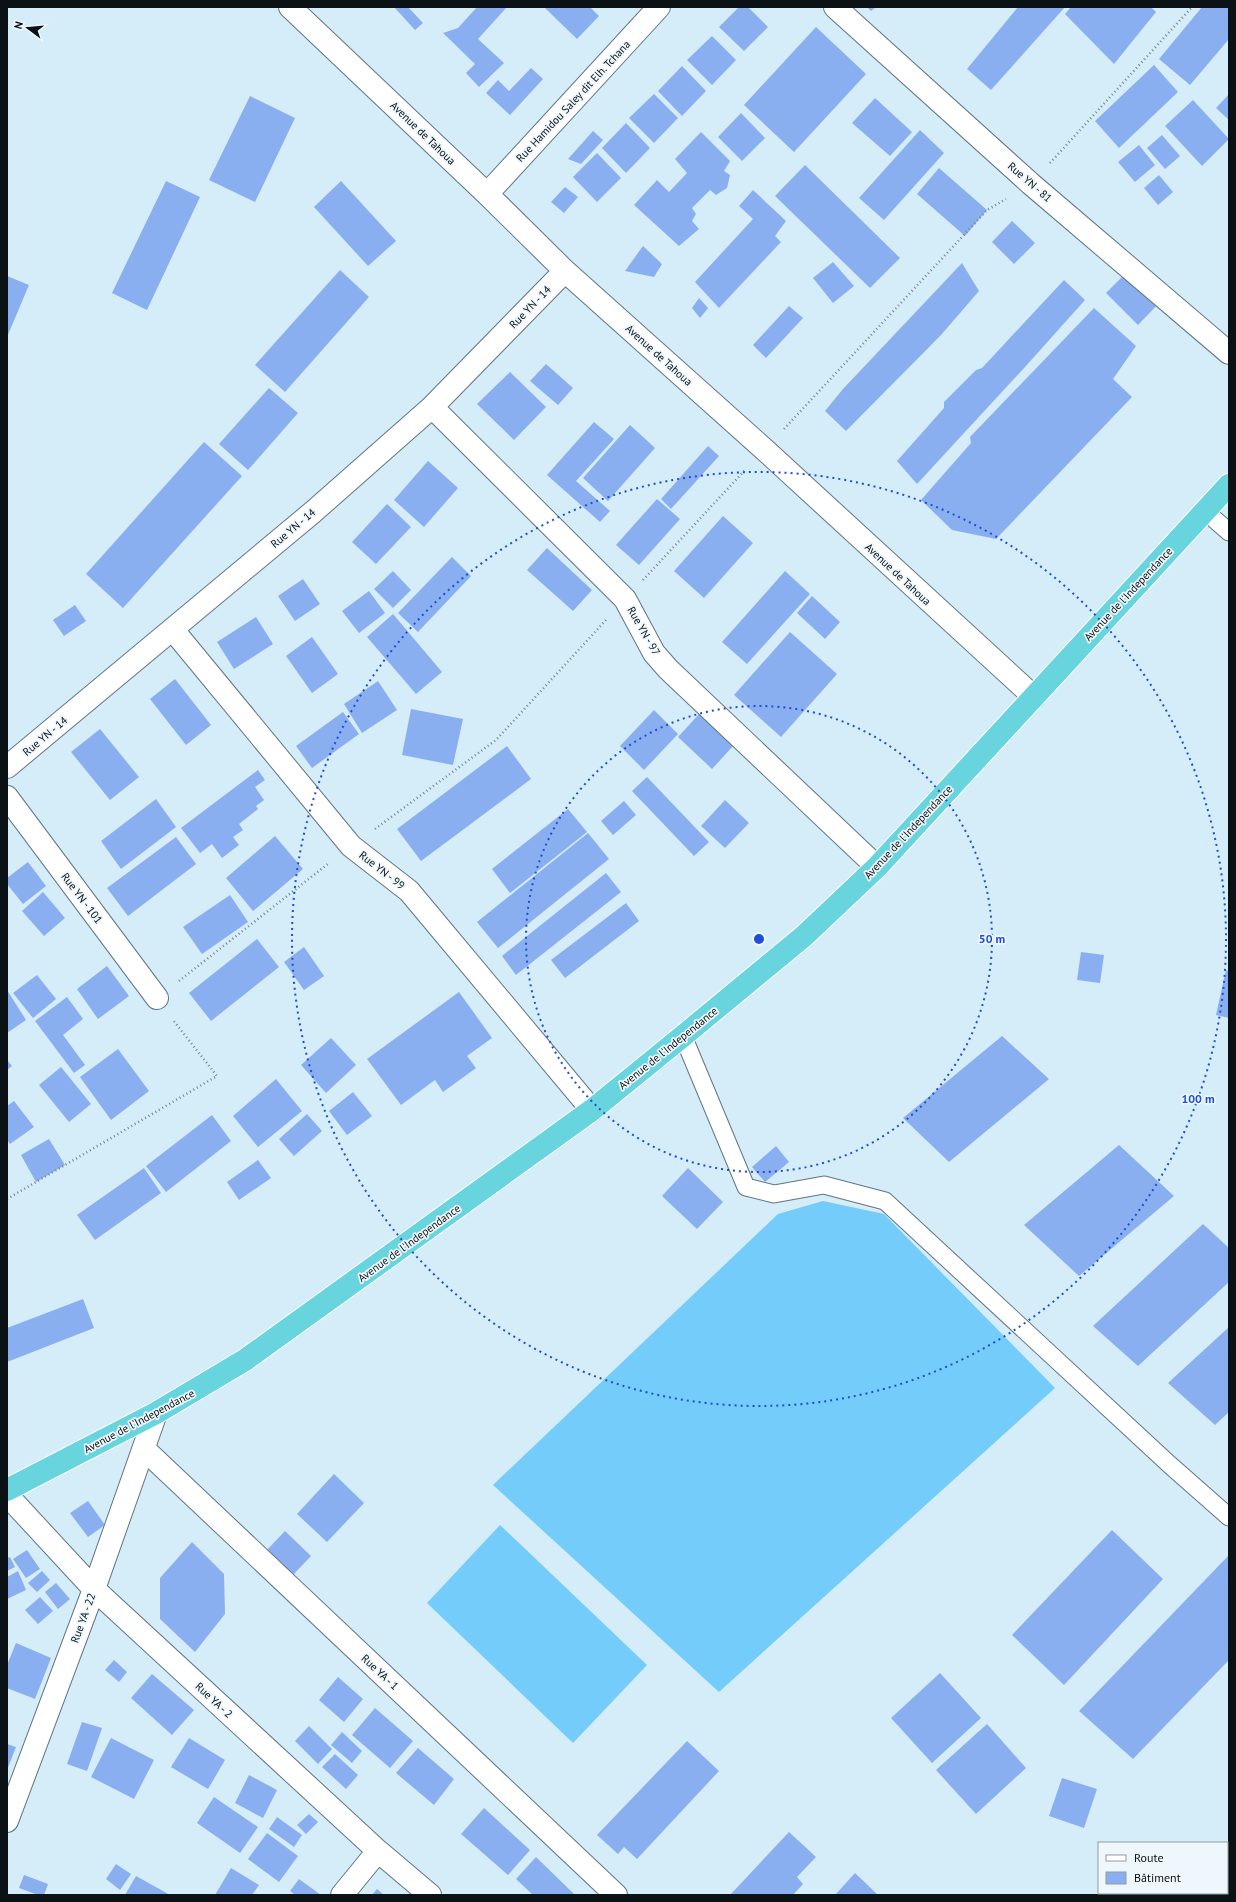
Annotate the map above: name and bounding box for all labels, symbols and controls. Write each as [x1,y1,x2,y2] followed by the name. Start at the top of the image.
[8,8,48,48] north arrow
[11,20,26,31] text: N
[513,37,633,165] street label: Rue Hamidou Saley dit Elh. Tchana
[388,98,458,168] street label: Avenue de Tahoua
[1005,159,1055,205] street label: Rue YN - 81
[506,283,554,331] street label: Rue YN - 14
[623,321,695,389] street label: Avenue de Tahoua
[268,505,318,551] street label: Rue YN - 14
[862,540,934,608] street label: Avenue de Tahoua
[1081,544,1175,644] street label: Avenue de l'Independance
[624,604,664,658] street label: Rue YN - 97
[20,713,70,759] street label: Rue YN - 14
[861,782,955,882] street label: Avenue de l'Independance
[356,848,408,892] street label: Rue YN - 99
[58,870,106,926] street label: Rue YN - 101
[979,931,1005,946] text: 50 m
[752,932,766,946] centre of rings
[616,1004,721,1092] street label: Avenue de l'Independance
[1181,1091,1215,1106] text: 100 m
[355,1201,463,1285] street label: Avenue de l'Independance
[81,1386,197,1456] street label: Avenue de l'Independance
[68,1591,98,1645] street label: Rue YA - 22
[358,1651,402,1693] street label: Rue YA - 1
[192,1679,236,1721] street label: Rue YA - 2
[1098,1842,1228,1894] legend
[1134,1850,1164,1865] text: Route
[1134,1870,1181,1885] text: Bâtiment

